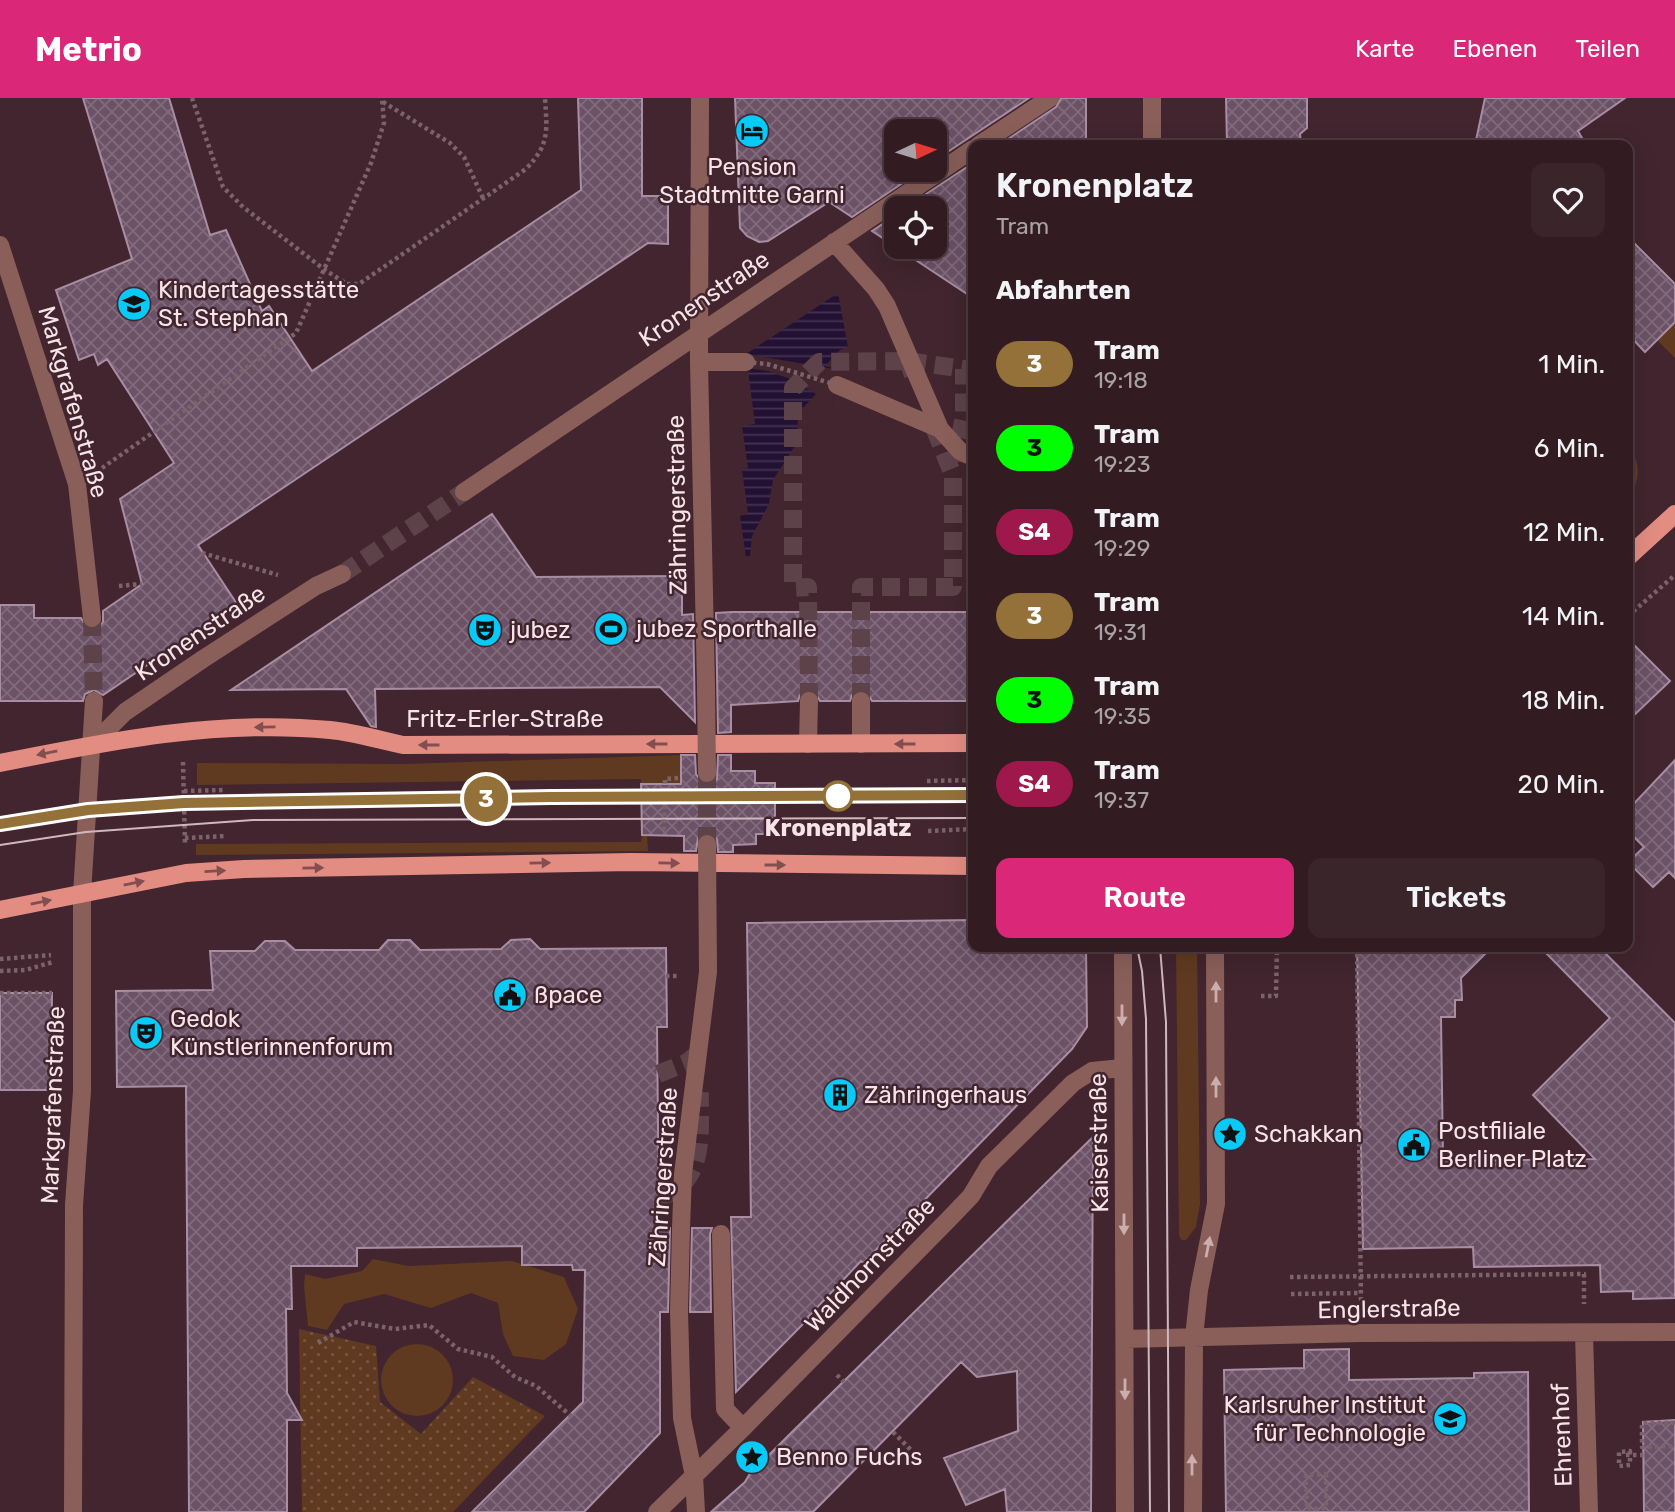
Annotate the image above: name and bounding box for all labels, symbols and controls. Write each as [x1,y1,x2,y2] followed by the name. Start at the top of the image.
[35,30,142,69] text: Metrio
[1355,35,1415,63] text: Karte
[1453,35,1537,63] text: Ebenen
[1575,35,1640,63] text: Teilen
[733,112,771,150] hotel icon: Pension Stadtmitte Garni
[884,119,947,182] north arrow
[884,119,947,259] map controls
[659,153,845,209] place label: Pension Stadtmitte Garni
[1531,163,1605,237] button: heart
[996,166,1194,205] text: Kronenplatz
[884,196,947,259] button: locate
[996,212,1049,240] text: Tram
[634,245,774,353] street label: Kronenstraße
[996,275,1131,306] text: Abfahrten
[158,276,359,332] place label: Kindertagesstätte St. Stephan
[115,285,153,323] school or university icon: Kindertagesstätte St. Stephan
[32,303,114,501] street label: Markgrafenstraße
[1094,335,1160,366] text: Tram
[1538,349,1605,380] text: 1 Min.
[1027,350,1042,378] text: 3
[1094,366,1148,394] text: 19:18
[661,415,693,595] street label: Zähringerstraße
[1094,419,1160,450] text: Tram
[1534,433,1605,464] text: 6 Min.
[1027,434,1042,462] text: 3
[1094,450,1151,478] text: 19:23
[1094,503,1160,534] text: Tram
[1523,517,1605,548] text: 12 Min.
[1018,518,1051,546] text: S4
[1094,534,1151,562] text: 19:29
[130,579,270,687] street label: Kronenstraße
[1094,587,1160,618] text: Tram
[1522,601,1605,632] text: 14 Min.
[1027,602,1042,630] text: 3
[592,610,630,648] sports icon: jubez Sporthalle
[466,611,504,649] theatre icon: jubez
[635,615,817,643] place label: jubez Sporthalle
[509,616,570,644] place label: jubez
[1094,618,1147,646] text: 19:31
[1094,671,1160,702] text: Tram
[1522,685,1605,716] text: 18 Min.
[1027,686,1042,714] text: 3
[1094,702,1151,730] text: 19:35
[406,705,604,733] street label: Fritz-Erler-Straße
[254,721,276,733] one-way arrow
[646,738,668,750] one-way arrow
[894,738,916,750] one-way arrow
[418,739,440,751] one-way arrow
[36,748,58,759] one-way arrow
[1094,755,1160,786] text: Tram
[1518,769,1605,800] text: 20 Min.
[1018,770,1051,798] text: S4
[463,776,509,822] line badge: 3
[823,781,853,811] marker: Kronenplatz
[478,785,494,813] text: 3
[1094,786,1149,814] text: 19:37
[764,814,912,842] place label: Kronenplatz
[529,857,551,869] one-way arrow
[658,857,680,869] one-way arrow
[996,858,1294,938] button: Route
[1308,858,1605,938] button: Tickets
[764,859,786,871] one-way arrow
[302,862,324,874] one-way arrow
[204,865,226,876] one-way arrow
[123,878,145,889] one-way arrow
[30,897,52,908] one-way arrow
[491,976,529,1014] public building icon: ßpace
[534,981,602,1009] place label: ßpace
[1210,981,1222,1003] one-way arrow
[1116,1004,1128,1026] one-way arrow
[170,1005,393,1061] place label: Gedok Künstlerinnenforum
[36,1006,70,1204] street label: Markgrafenstraße
[127,1014,165,1052] theatre icon: Gedok Künstlerinnenforum
[1084,1073,1114,1213] street label: Kaiserstraße
[1210,1075,1222,1097] one-way arrow
[821,1076,859,1114] building icon: Zähringerhaus
[864,1081,1027,1109] place label: Zähringerhaus
[643,1086,683,1268] street label: Zähringerstraße
[1211,1115,1249,1153] place icon: Schakkan
[1438,1117,1587,1173] place label: Postfiliale Berliner Platz
[1254,1120,1362,1148] place label: Schakkan
[1395,1126,1433,1164] public building icon: Postfiliale Berliner Platz
[799,1192,941,1338] street label: Waldhornstraße
[1118,1213,1130,1235] one-way arrow
[1202,1236,1213,1258] one-way arrow
[1317,1294,1461,1324] street label: Englerstraße
[1119,1378,1131,1400] one-way arrow
[1546,1382,1578,1487] street label: Ehrenhof
[1223,1391,1426,1447] place label: Karlsruher Institut für Technologie
[1431,1400,1469,1438] school or university icon: Karlsruher Institut für Technologie
[733,1438,771,1476] place icon: Benno Fuchs
[776,1443,923,1471] place label: Benno Fuchs
[1186,1453,1198,1475] one-way arrow

